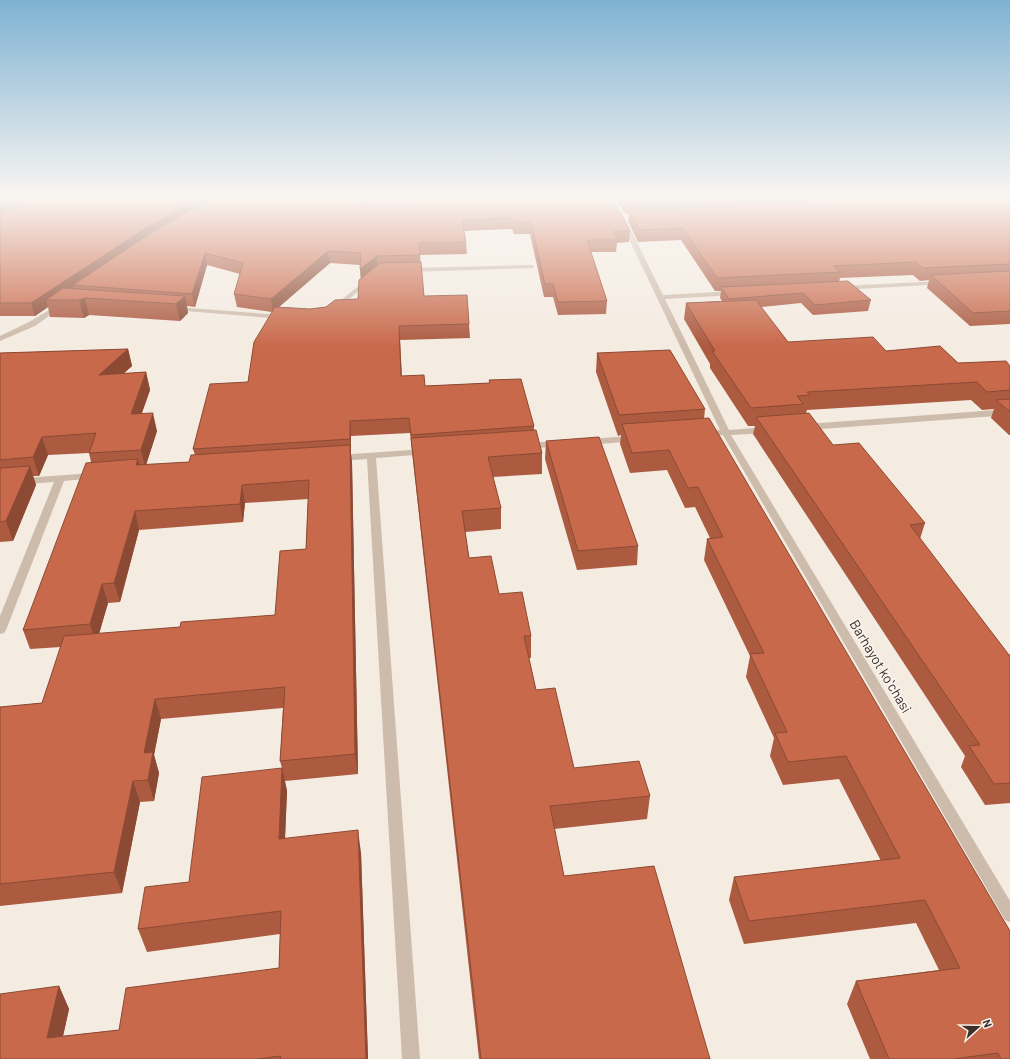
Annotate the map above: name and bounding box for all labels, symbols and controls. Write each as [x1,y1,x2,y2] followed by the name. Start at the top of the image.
[846,616,916,716] street label: Barhayot koʻchasi
[958,1007,998,1047] north arrow
[980,1017,995,1029] text: N

